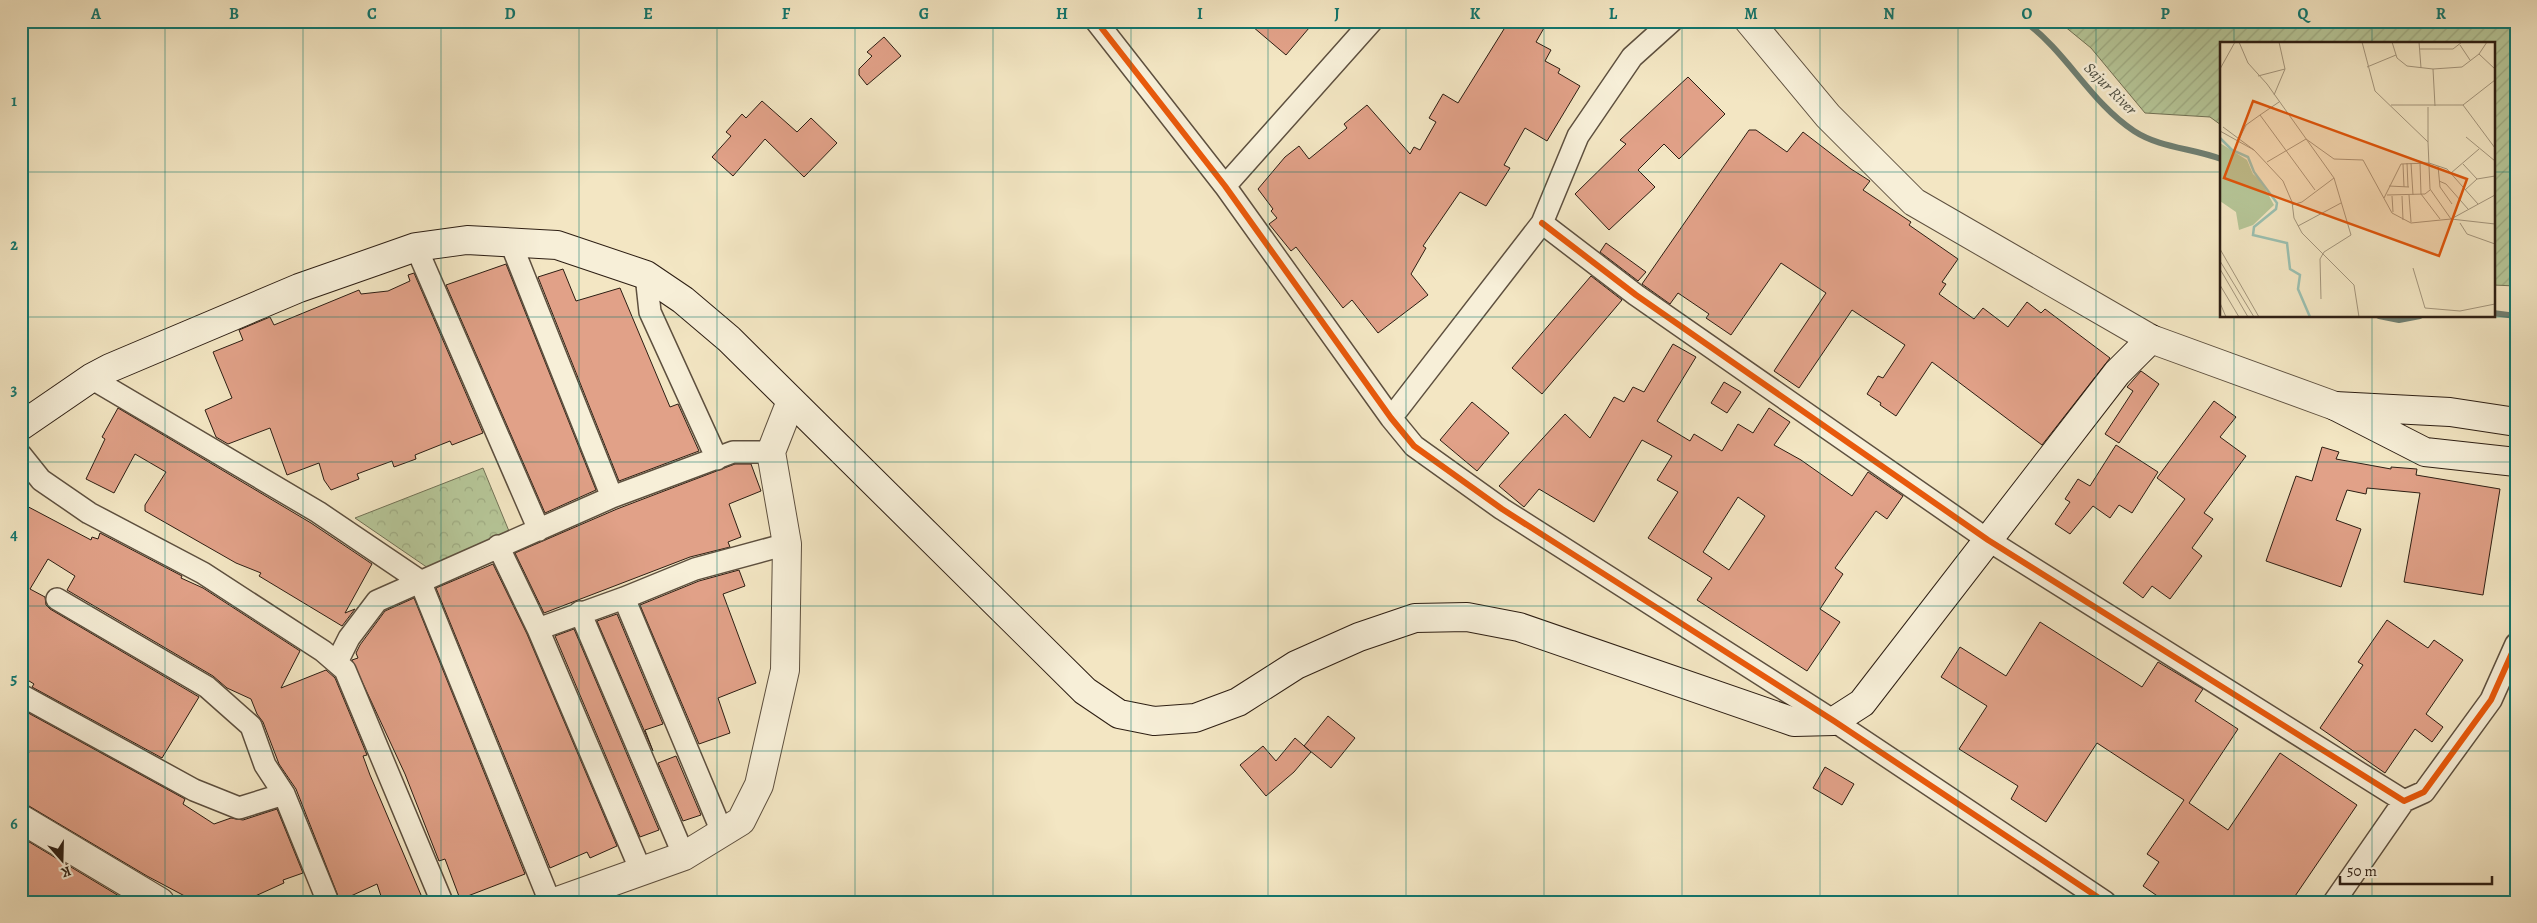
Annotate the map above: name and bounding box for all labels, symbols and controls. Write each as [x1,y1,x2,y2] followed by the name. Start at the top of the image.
[90,3,102,25] text: A
[229,3,239,25] text: B
[367,3,377,25] text: C
[504,3,516,25] text: D
[643,3,653,25] text: E
[782,3,791,25] text: F
[919,3,929,25] text: G
[1056,3,1068,25] text: H
[1197,3,1203,25] text: I
[1334,3,1340,25] text: J
[1470,3,1481,25] text: K
[1609,3,1618,25] text: L
[1744,3,1758,25] text: M
[1883,3,1895,25] text: N
[2022,3,2033,25] text: O
[2160,3,2170,25] text: P
[2298,3,2312,25] text: Q
[2436,3,2447,25] text: R
[2220,42,2494,318] inset map
[2079,57,2142,120] water label: Sajur River
[11,90,17,112] text: 1
[10,234,18,256] text: 2
[11,379,18,401] text: 3
[10,524,18,546] text: 4
[11,668,18,690] text: 5
[10,813,18,835] text: 6
[38,836,88,886] north arrow
[2340,853,2492,885] scale bar
[58,861,74,883] text: K
[2347,861,2377,881] text: 50 m

